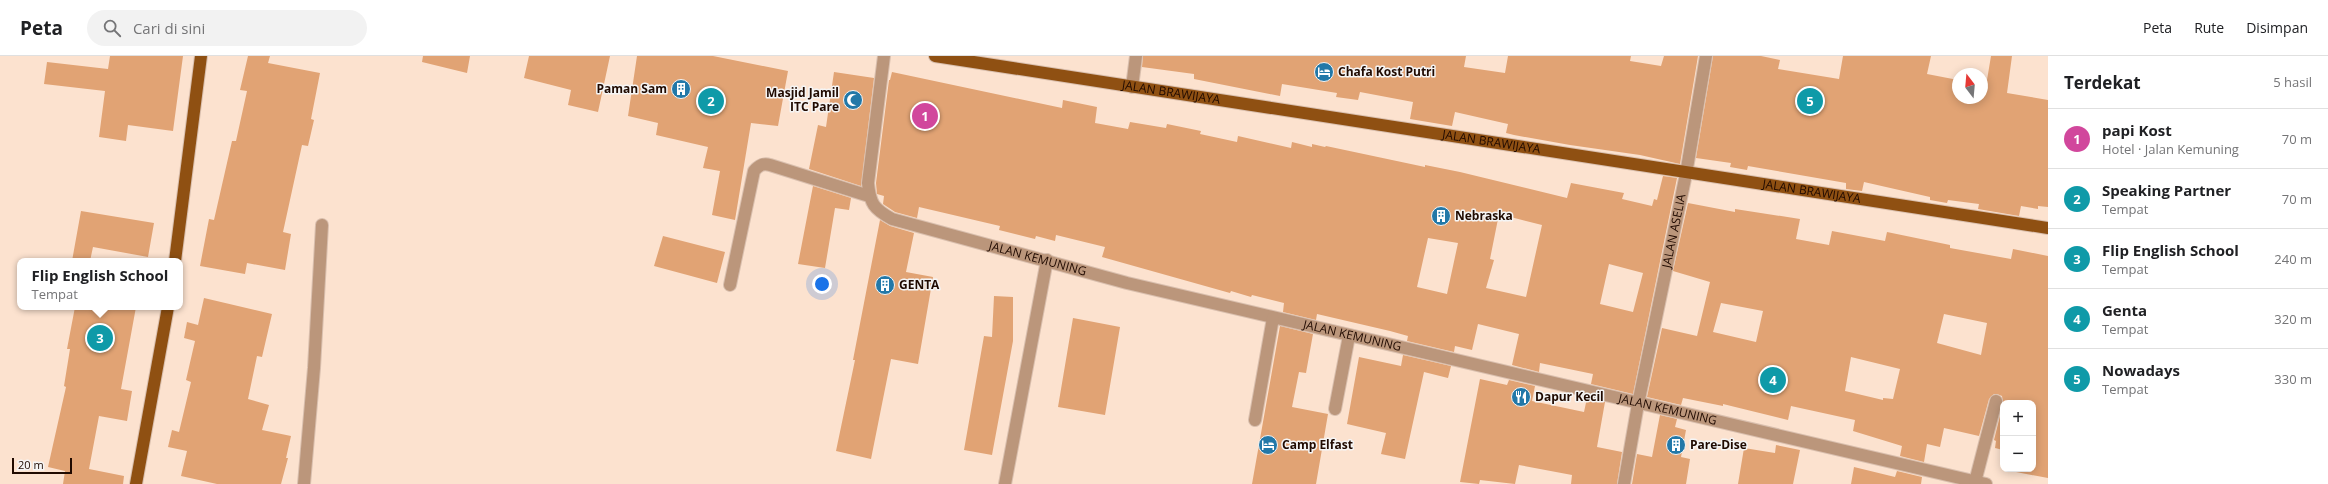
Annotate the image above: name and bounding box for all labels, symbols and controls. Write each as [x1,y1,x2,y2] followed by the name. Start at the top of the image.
[87,10,367,46] search box
[20,15,63,41] text: Peta
[101,17,123,39] icon: search
[133,18,205,38] text: Cari di sini
[2143,18,2172,37] text: Peta
[2194,18,2224,37] text: Rute
[2246,18,2308,37] text: Disimpan
[1313,61,1335,83] hotel icon: Chafa Kost Putri
[1338,63,1435,80] place label: Chafa Kost Putri
[1952,68,1988,104] north arrow
[2064,71,2141,94] text: Terdekat
[2273,73,2312,91] text: 5 hasil
[1120,76,1222,108] street label: JALAN BRAWIJAYA
[670,78,692,100] building icon: Paman Sam
[597,80,667,97] place label: Paman Sam
[766,84,839,115] place label: Masjid Jamil ITC Pare
[698,86,724,116] pin: 2
[1797,86,1823,116] pin: 5
[842,89,864,111] mosque icon: Masjid Jamil ITC Pare
[912,101,938,131] pin: 1
[2102,120,2172,140] text: papi Kost
[1440,125,1542,158] street label: JALAN BRAWIJAYA
[2073,130,2081,148] text: 1
[2282,130,2312,148] text: 70 m
[2102,140,2239,158] text: Hotel · Jalan Kemuning
[1760,175,1862,207] street label: JALAN BRAWIJAYA
[2102,180,2231,200] text: Speaking Partner
[2073,190,2081,208] text: 2
[2282,190,2312,208] text: 70 m
[1657,192,1690,270] street label: JALAN ASELIA
[2102,200,2148,218] text: Tempat
[1430,205,1452,227] building icon: Nebraska
[1455,207,1513,224] place label: Nebraska
[986,236,1089,280] street label: JALAN KEMUNING
[2102,240,2239,260] text: Flip English School
[2073,250,2081,268] text: 3
[2274,250,2312,268] text: 240 m
[17,258,183,310] popup
[2102,260,2148,278] text: Tempat
[32,265,168,285] text: Flip English School
[812,274,832,294] your location
[874,274,896,296] building icon: GENTA
[899,276,940,293] place label: GENTA
[32,285,78,303] text: Tempat
[2102,300,2147,320] text: Genta
[2073,310,2081,328] text: 4
[2274,310,2312,328] text: 320 m
[1300,315,1403,355] street label: JALAN KEMUNING
[2102,320,2148,338] text: Tempat
[87,323,113,353] pin: 3
[2102,360,2180,380] text: Nowadays
[1760,365,1786,395] pin: 4
[2073,370,2081,388] text: 5
[2274,370,2312,388] text: 330 m
[2102,380,2148,398] text: Tempat
[1510,386,1532,408] restaurant icon: Dapur Kecil
[1535,388,1604,405] place label: Dapur Kecil
[1616,389,1719,429] street label: JALAN KEMUNING
[2000,400,2036,472] map controls
[2000,400,2036,436] button: +
[1257,434,1279,456] hotel icon: Camp Elfast
[1665,434,1687,456] building icon: Pare-Dise
[1282,436,1353,453] place label: Camp Elfast
[1690,436,1747,453] place label: Pare-Dise
[2000,436,2036,472] button: −
[12,456,72,475] scale bar
[18,457,44,472] text: 20 m

